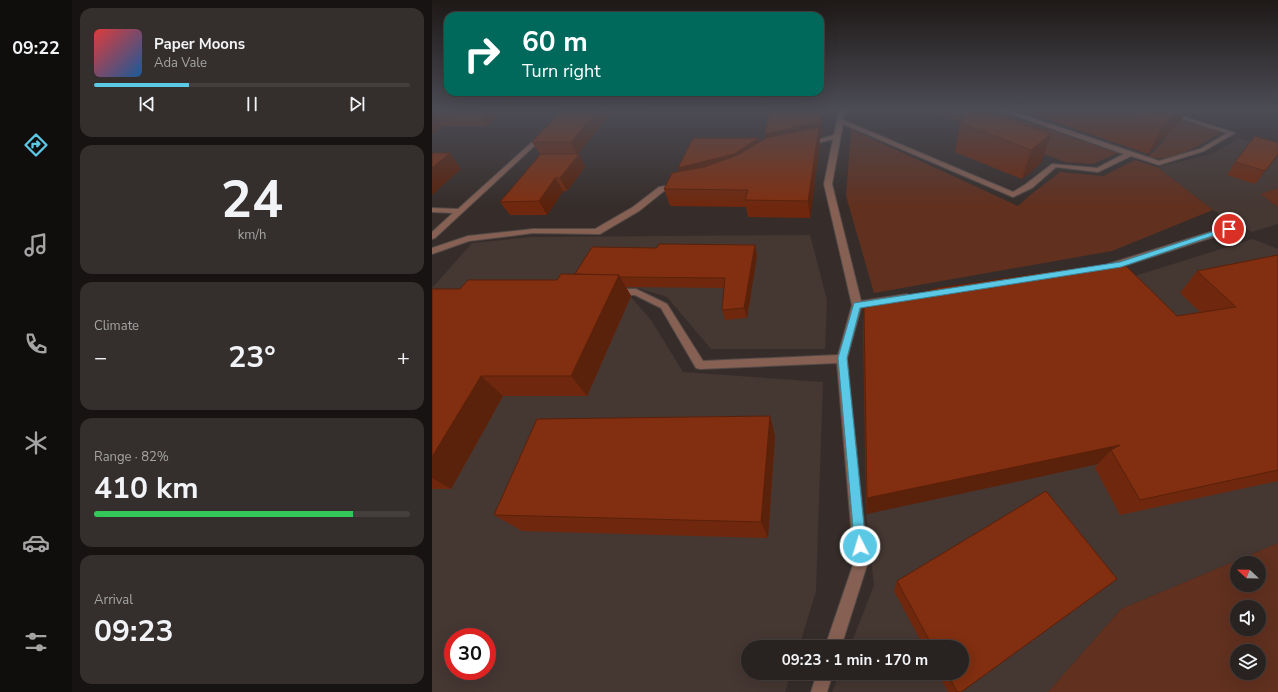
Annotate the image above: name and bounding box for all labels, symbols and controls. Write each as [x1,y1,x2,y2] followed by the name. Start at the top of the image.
[522,23,588,61] text: 60 m
[456,28,508,80] icon: right
[154,34,245,54] text: Paper Moons
[12,36,60,60] text: 09:22
[154,54,207,72] text: Ada Vale
[522,59,601,83] text: Turn right
[136,93,158,115] icon: previous
[241,93,263,115] icon: pause
[346,93,368,115] icon: next
[22,131,50,159] icon: directions
[221,164,283,235] text: 24
[1212,212,1246,246] pin
[1218,218,1240,240] icon: arrive
[238,226,266,244] text: km/h
[22,231,50,259] icon: music
[94,317,139,335] text: Climate
[22,330,50,358] icon: phone
[228,337,276,378] text: 23°
[94,343,107,373] text: −
[397,343,410,373] text: +
[22,429,50,457] icon: climate
[94,448,169,466] text: Range · 82%
[94,468,199,509] text: 410 km
[839,525,881,567] position arrow
[22,529,50,557] icon: car
[1230,556,1266,592] north arrow
[1230,556,1266,680] map controls
[94,591,133,609] text: Arrival
[1230,600,1266,636] button: sound
[94,611,173,652] text: 09:23
[22,628,50,656] icon: filters
[444,628,496,680] speed limit sign: 30
[1230,644,1266,680] button: layers
[782,650,928,670] text: 09:23 · 1 min · 170 m

